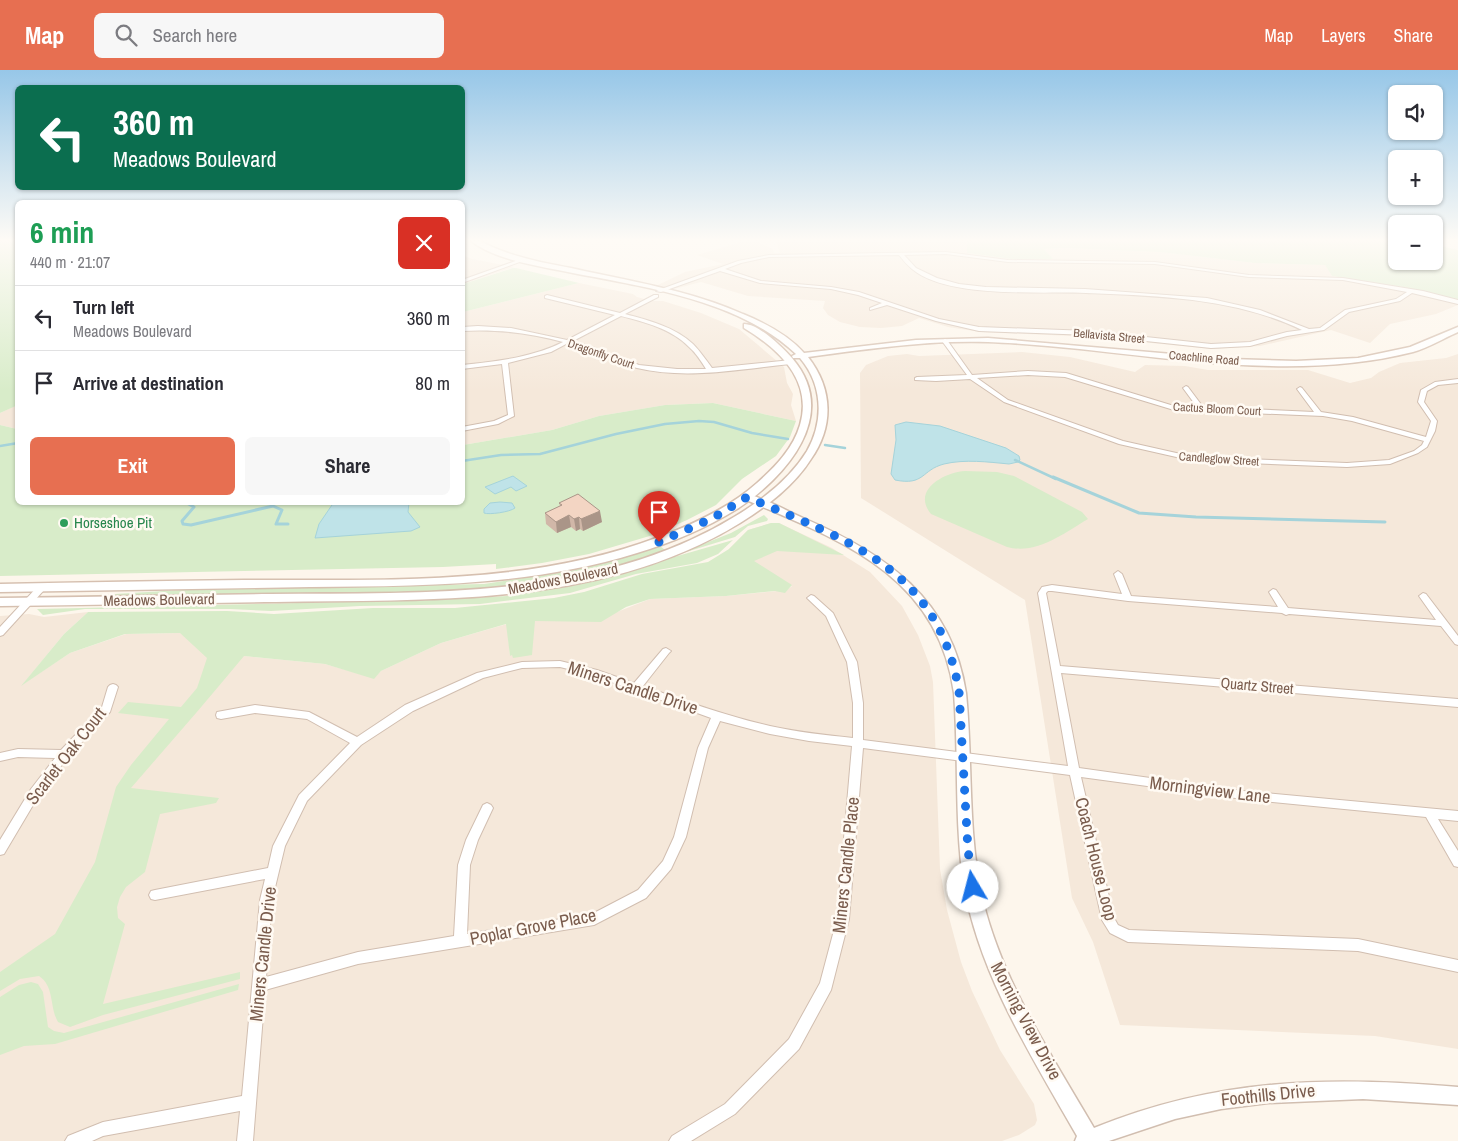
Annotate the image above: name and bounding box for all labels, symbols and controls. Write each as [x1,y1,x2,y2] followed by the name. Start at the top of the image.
[94,13,444,58] search box
[25,19,64,51] text: Map
[112,21,140,49] icon: search
[152,22,237,48] text: Search here
[1265,23,1293,48] text: Map
[1321,23,1366,48] text: Layers
[1394,23,1433,48] text: Share
[1388,85,1443,270] map controls
[1388,85,1443,140] button: sound
[113,99,194,146] text: 360 m
[30,105,95,170] icon: left
[113,144,276,174] text: Meadows Boulevard
[1388,150,1443,205] button: +
[30,212,94,252] text: 6 min
[1388,215,1443,270] button: −
[398,217,450,269] button: close
[30,251,110,273] text: 440 m · 21:07
[73,294,134,320] text: Turn left
[30,304,58,332] icon: left
[407,305,450,331] text: 360 m
[73,320,192,342] text: Meadows Boulevard
[1073,325,1146,347] street label: Bellavista Street
[566,335,636,373] street label: Dragonfly Court
[1168,347,1240,369] street label: Coachline Road
[30,369,58,397] icon: arrive
[73,370,224,396] text: Arrive at destination
[415,370,450,396] text: 80 m
[1173,399,1262,419] street label: Cactus Bloom Court
[30,437,235,495] button: Exit
[245,437,450,495] button: Share
[1178,448,1260,470] street label: Candleglow Street
[638,491,680,542] pin
[645,498,673,526] icon: arrive
[74,512,153,533] place label: Horseshoe Pit
[58,517,70,529] marker: Horseshoe Pit
[506,558,620,599] street label: Meadows Boulevard
[103,588,215,611] street label: Meadows Boulevard
[565,655,701,720] street label: Miners Candle Drive
[1220,672,1295,699] street label: Quartz Street
[20,702,112,810] street label: Scarlet Oak Court
[1148,770,1272,809] street label: Morningview Lane
[1069,795,1124,923] street label: Coach House Loop
[826,796,865,934] street label: Miners Candle Place
[946,860,998,912] position arrow
[243,885,282,1023] street label: Miners Candle Drive
[468,902,598,951] street label: Poplar Grove Place
[985,957,1068,1084] street label: Morning View Drive
[1220,1077,1316,1112] street label: Foothills Drive

